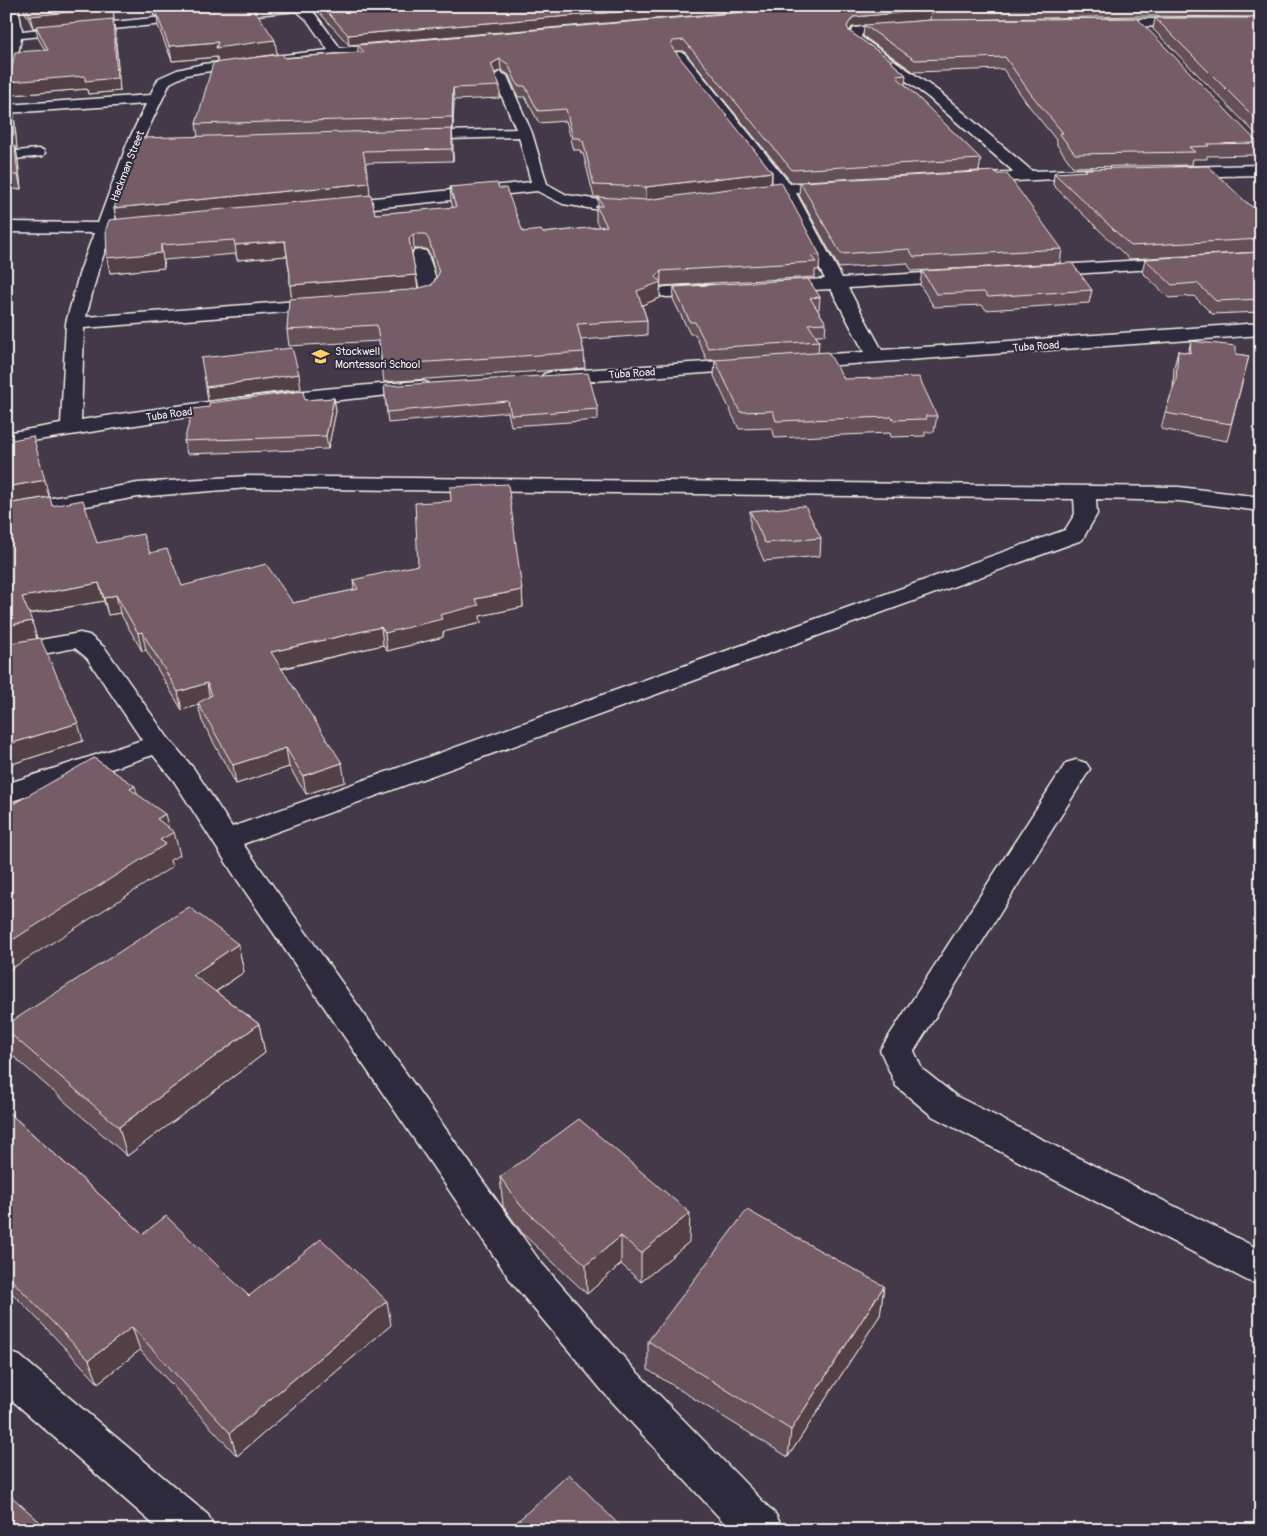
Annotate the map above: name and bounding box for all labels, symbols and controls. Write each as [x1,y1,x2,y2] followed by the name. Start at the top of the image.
[108,128,147,204] street label: Hackman Street
[1012,338,1060,355] street label: Tuba Road
[335,345,420,371] place label: Stockwell Montessori School
[311,347,331,367] school or university icon: Stockwell Montessori School
[608,365,656,382] street label: Tuba Road
[145,405,193,424] street label: Tuba Road

